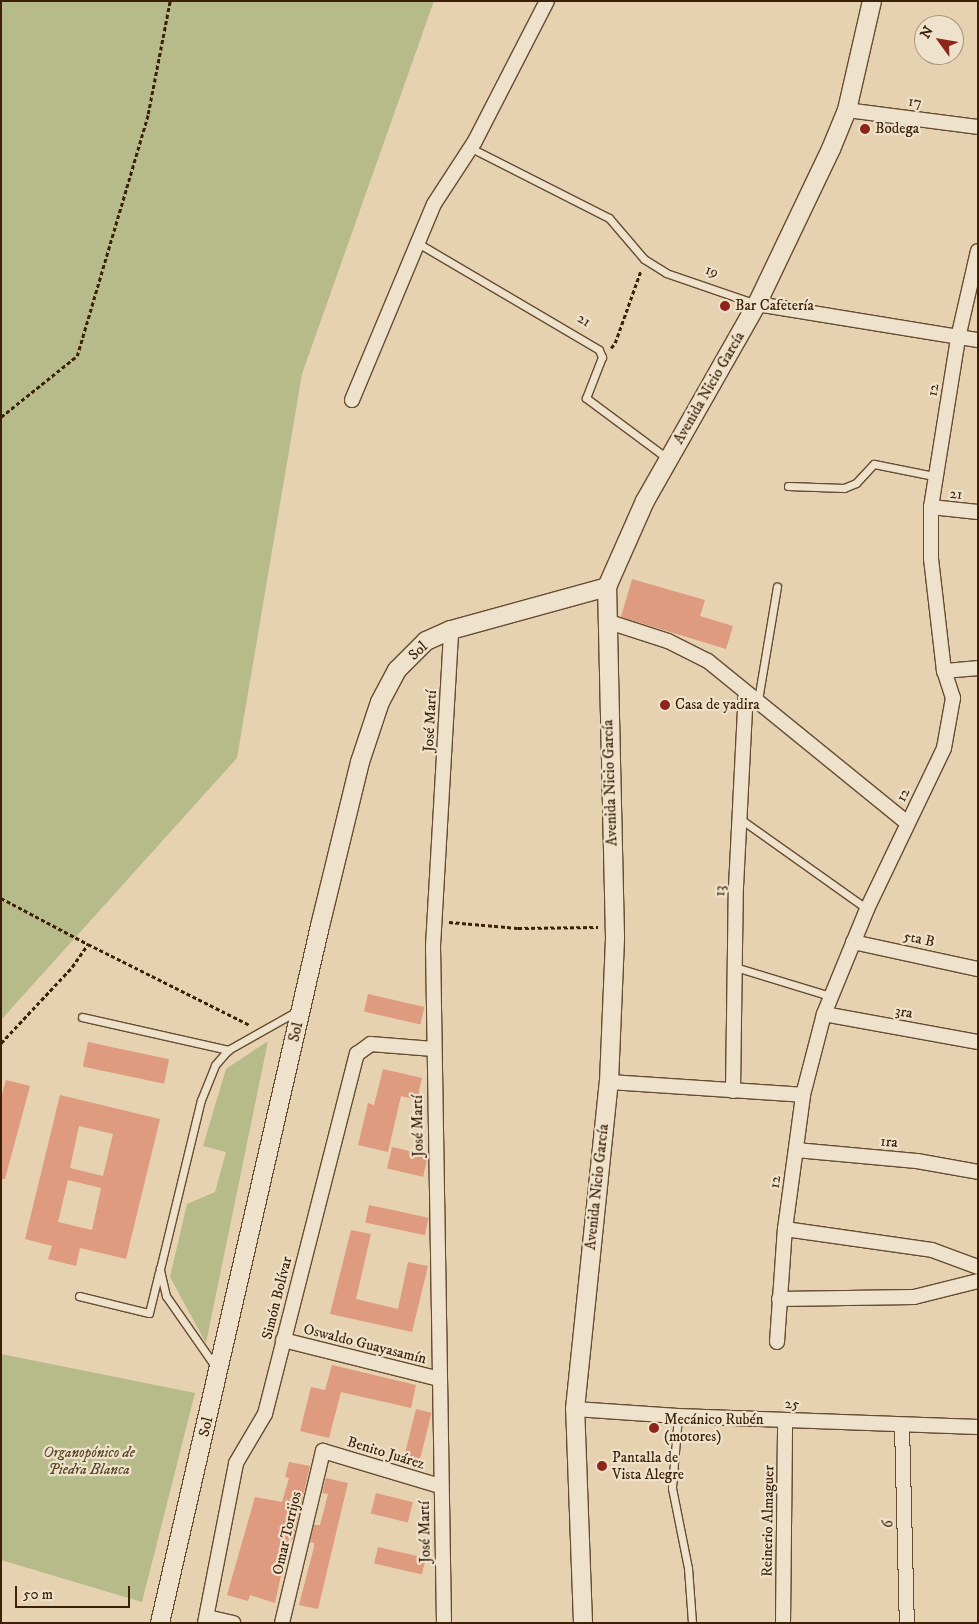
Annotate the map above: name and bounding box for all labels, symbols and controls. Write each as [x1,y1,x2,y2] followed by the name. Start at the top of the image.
[914,15,964,65] north arrow
[916,23,938,42] text: N
[907,92,923,112] street label: 17
[875,120,919,138] place label: Bodega
[859,123,871,135] marker: Bodega
[703,260,721,282] street label: 19
[735,297,814,315] place label: Bar Cafetería
[719,300,731,312] marker: Bar Cafetería
[574,309,594,331] street label: 21
[670,329,748,447] street label: Avenida Nicio García
[923,382,943,398] street label: 12
[949,484,963,504] street label: 21
[405,638,431,664] street label: Sol
[419,690,441,752] street label: José Martí
[675,696,760,714] place label: Casa de yadira
[659,699,671,711] marker: Casa de yadira
[599,719,621,847] street label: Avenida Nicio García
[892,785,914,805] street label: 12
[711,885,729,897] street label: 13
[902,927,936,951] street label: 5ta B
[894,1002,914,1022] street label: 3ra
[285,1020,307,1044] street label: Sol
[408,1095,428,1157] street label: José Martí
[581,1123,613,1251] street label: Avenida Nicio García
[880,1132,898,1152] street label: 1ra
[765,1174,785,1190] street label: 12
[258,1255,296,1341] street label: Simón Bolívar
[302,1320,428,1368] street label: Oswaldo Guayasamín
[784,1395,800,1413] street label: 25
[664,1410,764,1445] place label: Mecánico Rubén (motores)
[195,1415,217,1439] street label: Sol
[648,1422,660,1434] marker: Mecánico Rubén (motores)
[345,1433,427,1473] street label: Benito Juárez
[43,1443,135,1478] park label: Organopónico de Piedra Blanca
[612,1448,684,1483] place label: Pantalla de Vista Alegre
[596,1460,608,1472] marker: Pantalla de Vista Alegre
[758,1465,778,1577] street label: Reinerio Almaguer
[269,1490,305,1576] street label: Omar Torrijos
[415,1501,435,1563] street label: José Martí
[879,1520,897,1528] street label: 6
[18,1576,132,1608] scale bar
[23,1585,53,1604] text: 50 m

